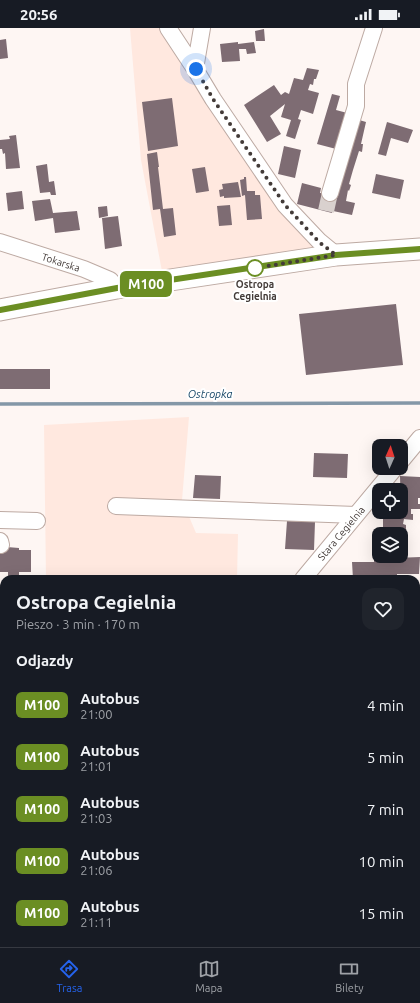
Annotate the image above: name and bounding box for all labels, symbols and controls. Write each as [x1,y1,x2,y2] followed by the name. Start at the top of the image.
[20,6,58,23] text: 20:56
[186,59,206,79] your location
[40,251,81,274] street label: Tokarska
[246,259,264,277] marker: Ostropa Cegielnia
[118,271,174,297] line badge: M100
[128,276,164,292] text: M100
[233,279,277,302] place label: Ostropa Cegielnia
[188,388,232,400] water label: Ostropka
[372,439,408,475] north arrow
[372,439,408,563] map controls
[372,483,408,519] button: locate
[316,504,367,562] street label: Stara Cegielnia
[372,527,408,563] button: layers
[362,588,404,630] button: heart
[16,591,176,613] text: Ostropa Cegielnia
[16,617,140,631] text: Pieszo · 3 min · 170 m
[16,652,73,669] text: Odjazdy
[80,690,140,707] text: Autobus
[24,697,60,713] text: M100
[367,697,404,714] text: 4 min
[80,707,113,721] text: 21:00
[80,742,140,759] text: Autobus
[24,749,60,765] text: M100
[367,749,404,766] text: 5 min
[80,759,113,773] text: 21:01
[80,794,140,811] text: Autobus
[24,801,60,817] text: M100
[367,801,404,818] text: 7 min
[80,811,113,825] text: 21:03
[80,846,140,863] text: Autobus
[24,853,60,869] text: M100
[358,853,404,870] text: 10 min
[80,863,113,877] text: 21:06
[80,898,140,915] text: Autobus
[24,905,60,921] text: M100
[358,905,404,922] text: 15 min
[80,915,113,929] text: 21:11
[56,958,82,994] tab: Trasa
[195,958,223,994] tab: Mapa
[335,958,364,994] tab: Bilety

